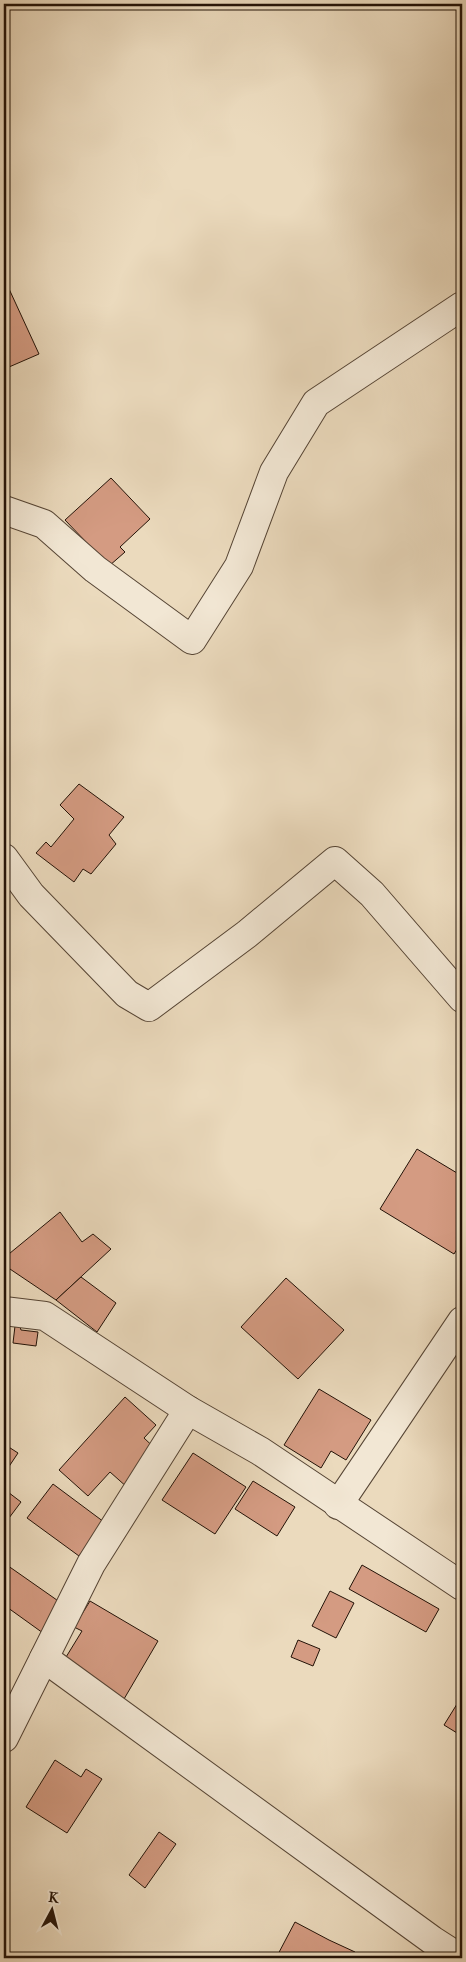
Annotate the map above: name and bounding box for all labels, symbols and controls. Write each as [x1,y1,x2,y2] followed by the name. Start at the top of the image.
[28,1884,78,1934] north arrow
[47,1889,60,1907] text: K

